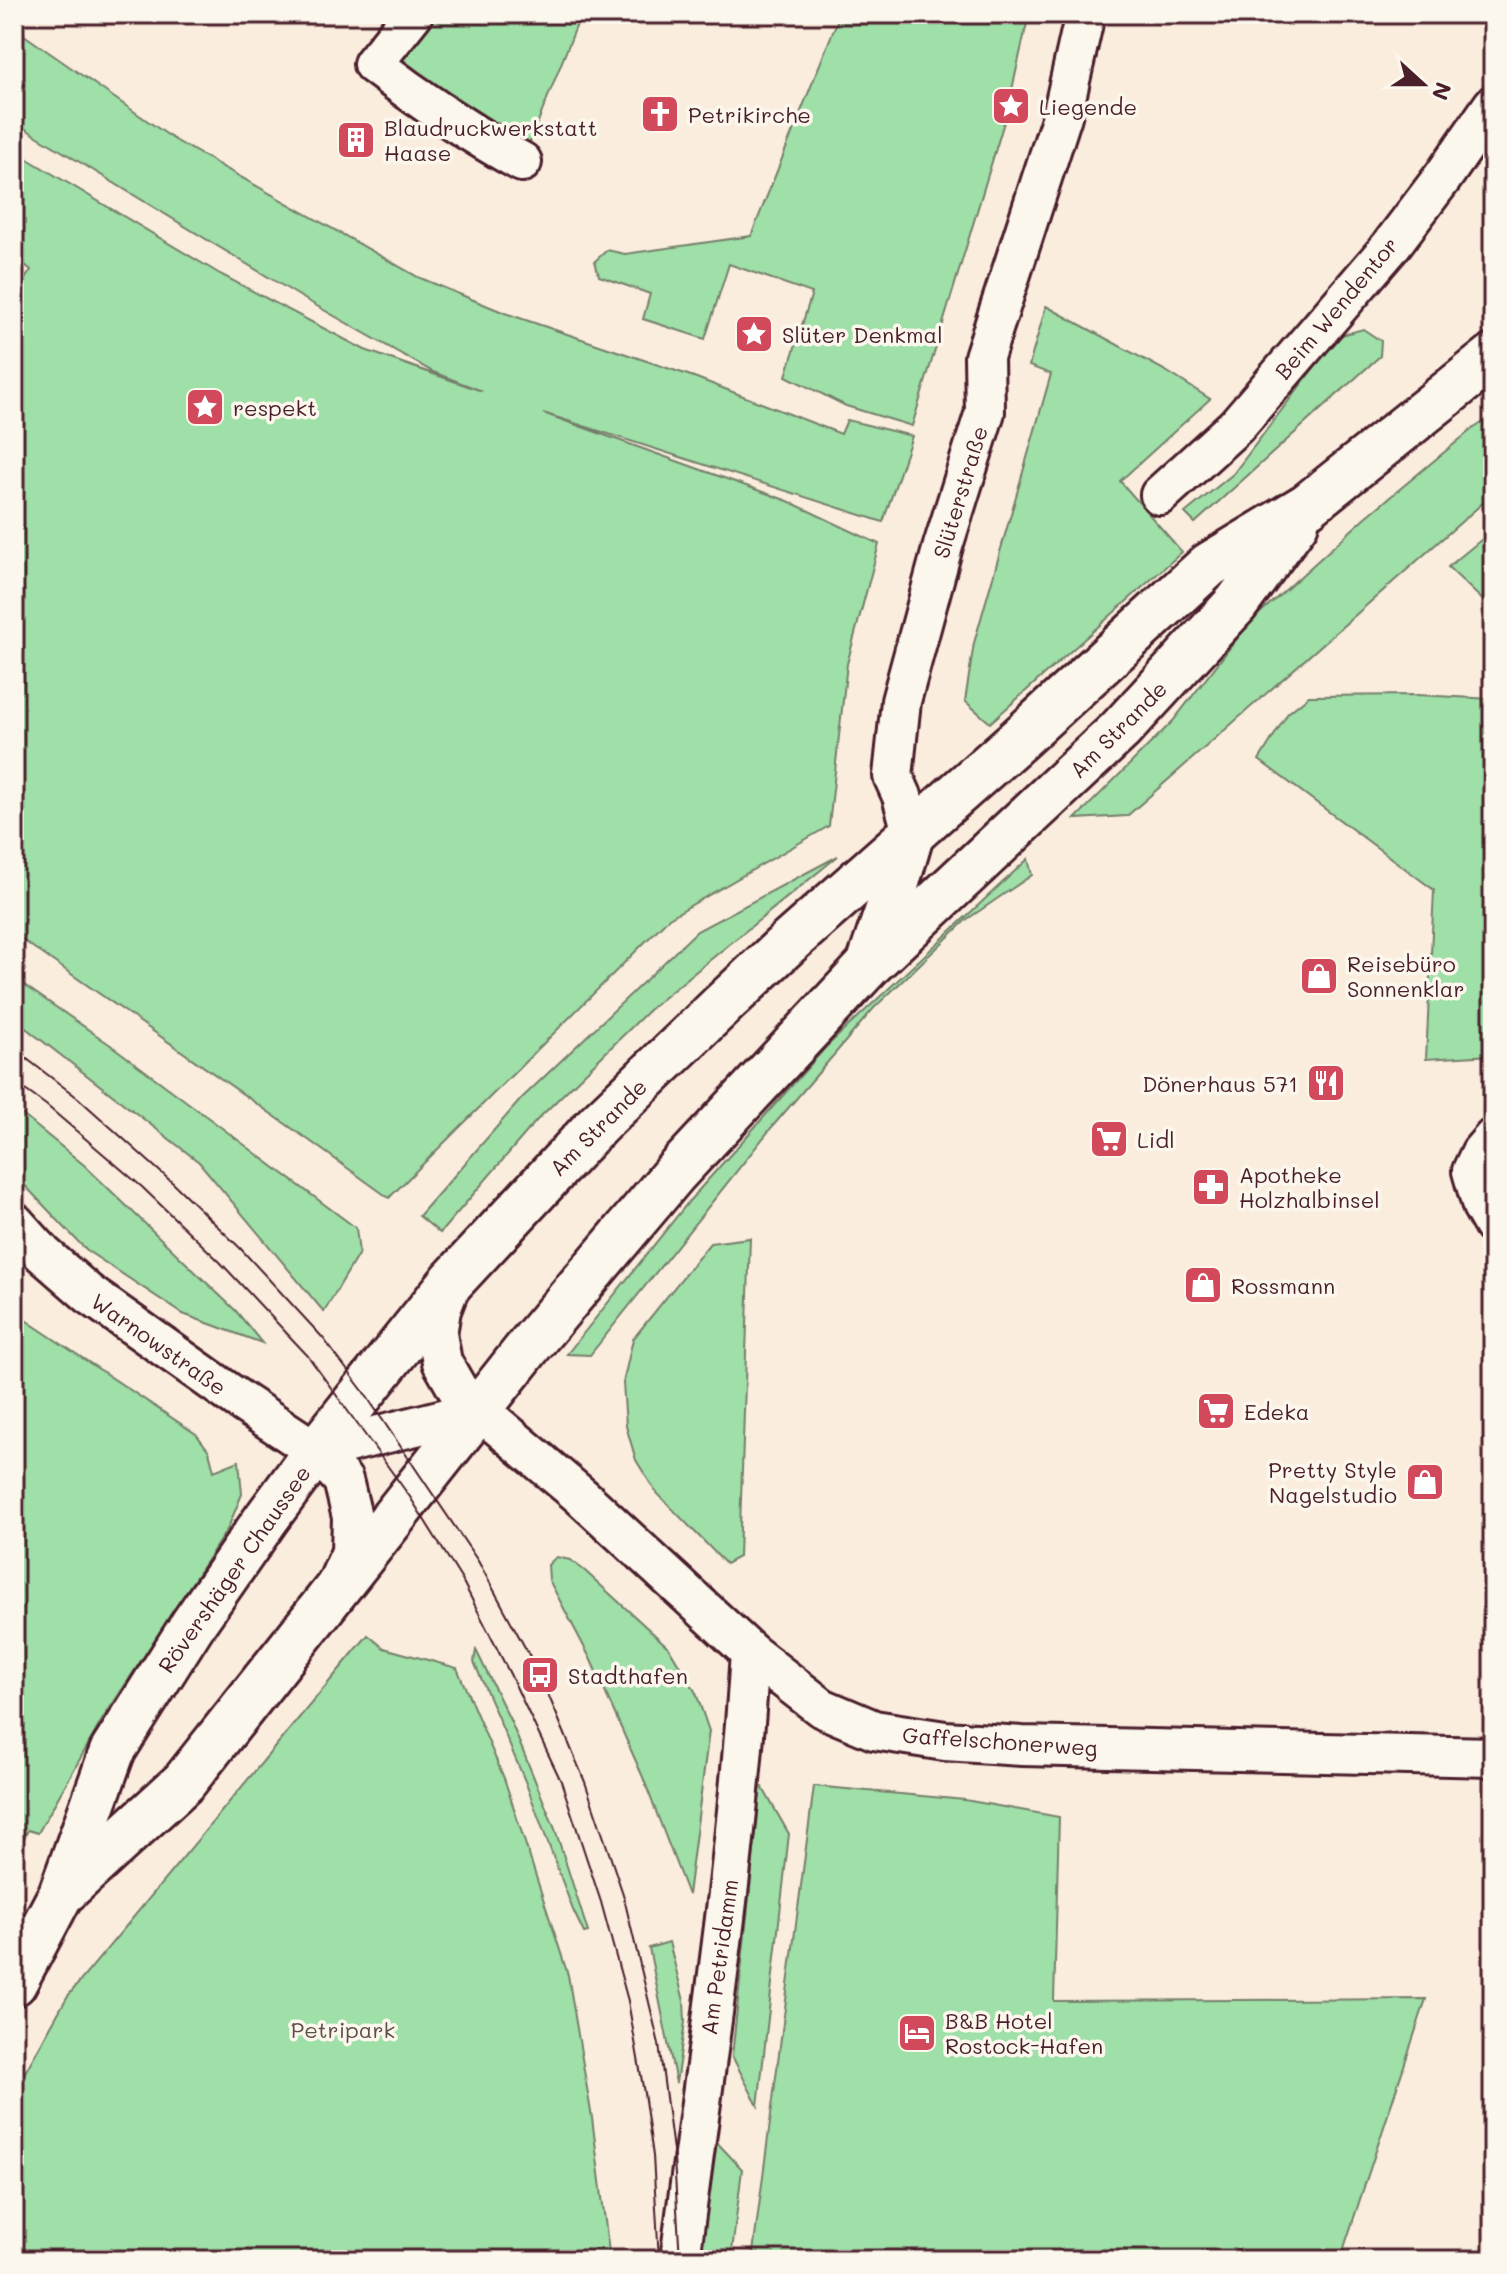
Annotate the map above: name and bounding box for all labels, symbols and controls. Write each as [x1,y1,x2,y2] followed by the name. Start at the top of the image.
[1383,44,1463,124] north arrow
[1426,78,1459,104] text: N
[990,85,1032,127] place icon: Liegende
[1039,92,1137,121] place label: Liegende
[639,93,681,135] church icon: Petrikirche
[688,100,811,129] place label: Petrikirche
[384,113,597,167] place label: Blaudruckwerkstatt Haase
[335,119,377,161] building icon: Blaudruckwerkstatt Haase
[1268,231,1404,385] street label: Beim Wendentor
[733,313,775,355] place icon: Slüter Denkmal
[782,320,943,349] place label: Slüter Denkmal
[184,386,226,428] place icon: respekt
[233,393,317,422] place label: respekt
[926,422,994,562] street label: Slüterstraße
[1063,674,1173,784] street label: Am Strande
[1347,949,1465,1003] place label: Reisebüro Sonnenklar
[1298,955,1340,997] shop icon: Reisebüro Sonnenklar
[1305,1062,1347,1104] restaurant icon: Dönerhaus 571
[1142,1069,1298,1098] place label: Dönerhaus 571
[543,1072,653,1182] street label: Am Strande
[1088,1118,1130,1160] supermarket icon: Lidl
[1137,1125,1175,1154] place label: Lidl
[1239,1160,1380,1214] place label: Apotheke Holzhalbinsel
[1190,1166,1232,1208] pharmacy icon: Apotheke Holzhalbinsel
[1182,1264,1224,1306] shop icon: Rossmann
[1231,1271,1335,1300] place label: Rossmann
[86,1287,232,1401] street label: Warnowstraße
[1195,1390,1237,1432] supermarket icon: Edeka
[1244,1397,1310,1426] place label: Edeka
[1268,1455,1397,1509] place label: Pretty Style Nagelstudio
[151,1459,317,1679] street label: Rövershäger Chaussee
[1404,1461,1446,1503] shop icon: Pretty Style Nagelstudio
[519,1654,561,1696] bus stop icon: Stadthafen
[568,1661,688,1690] place label: Stadthafen
[901,1720,1099,1762] street label: Gaffelschonerweg
[694,1877,744,2037] street label: Am Petridamm
[945,2006,1103,2060] place label: B&B Hotel Rostock-Hafen
[896,2012,938,2054] hotel icon: B&B Hotel Rostock-Hafen
[291,2015,395,2044] park label: Petripark

